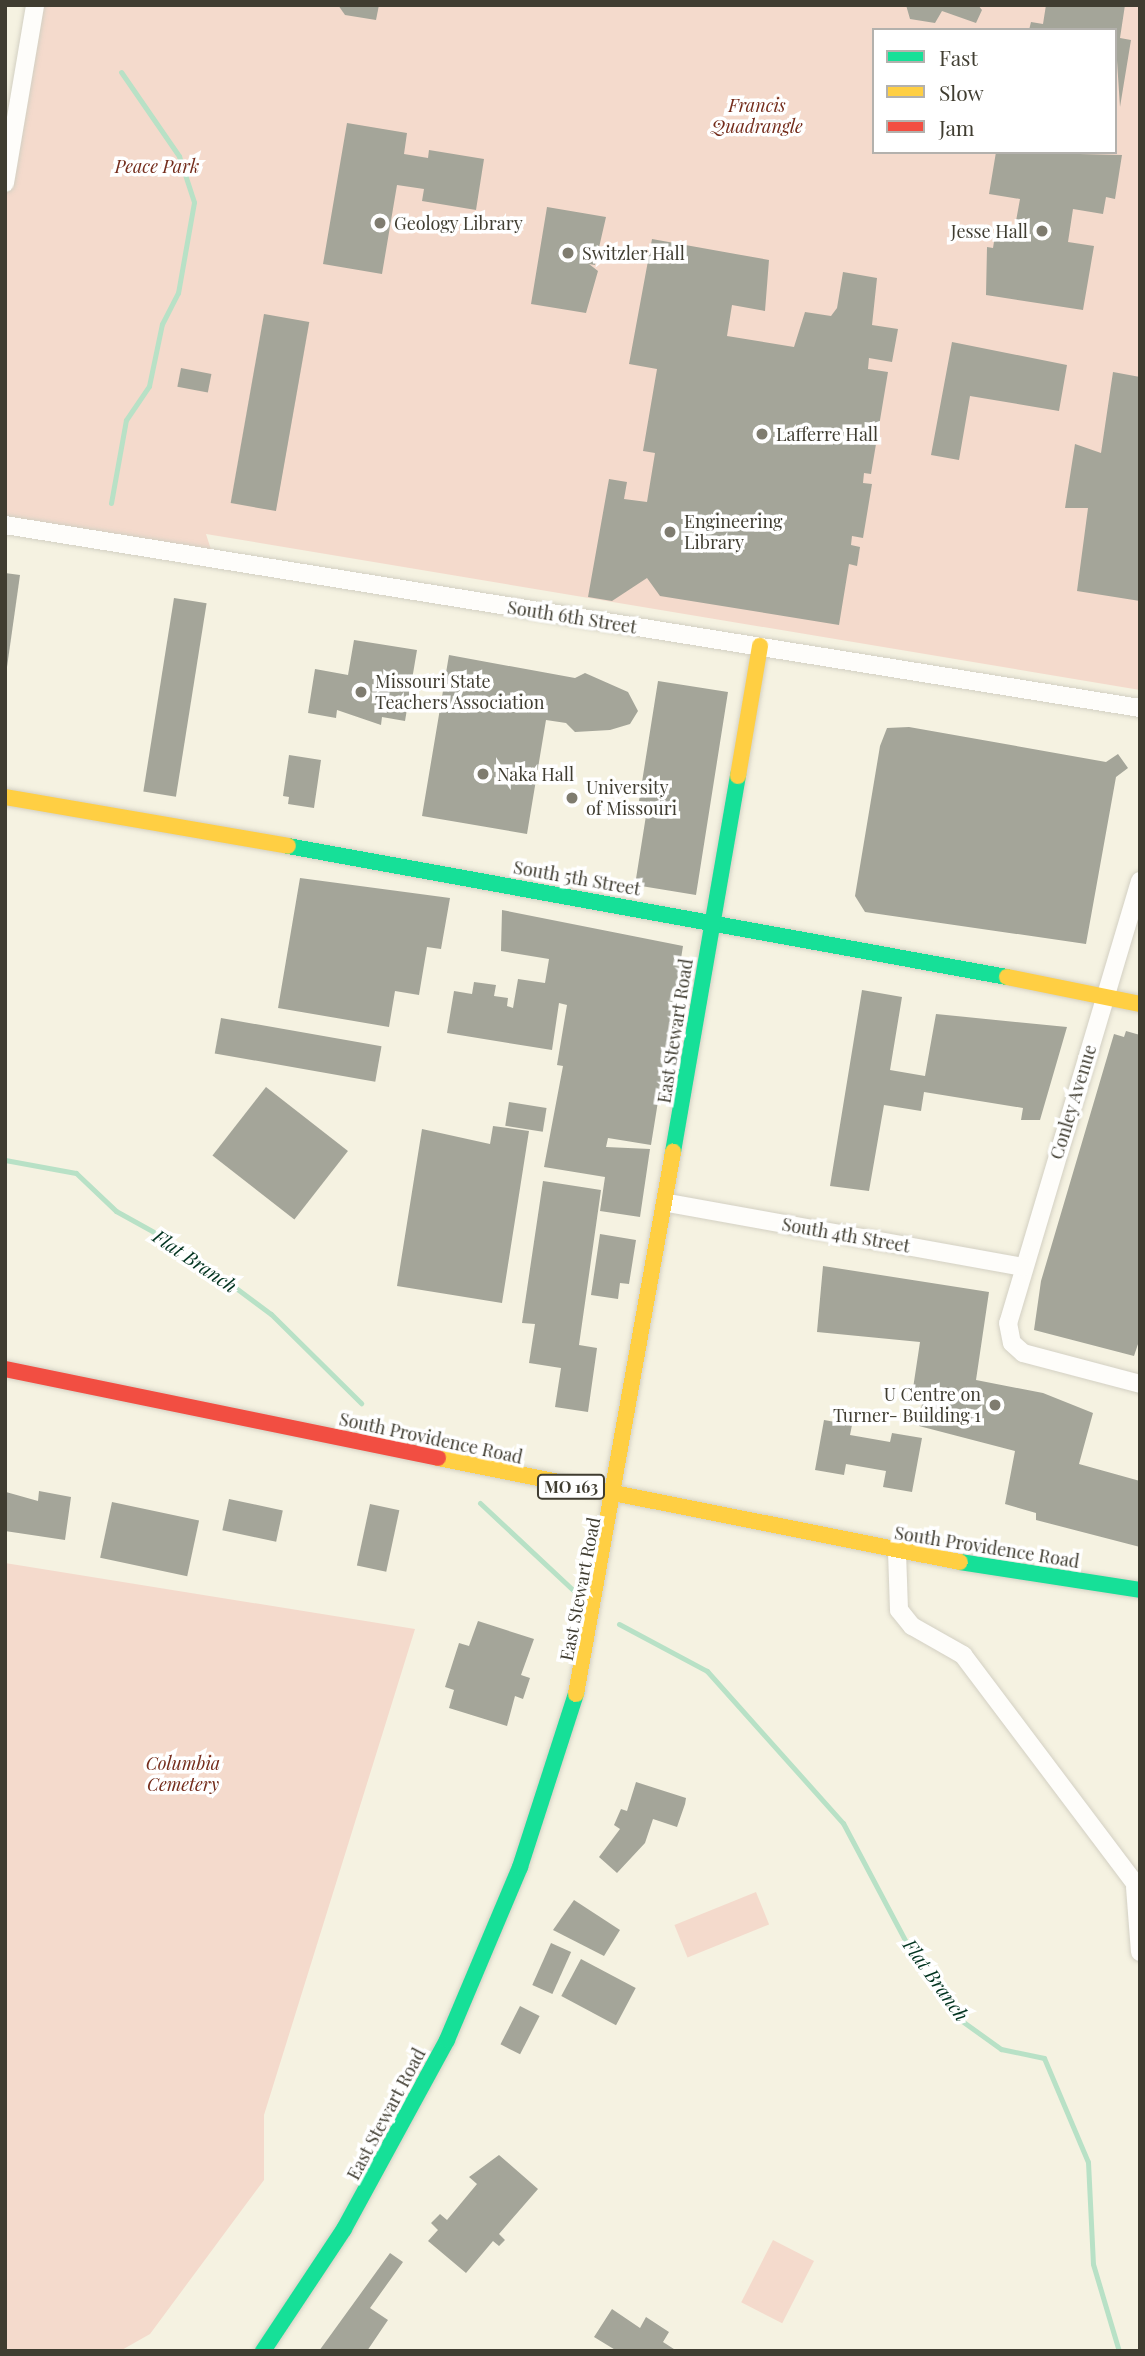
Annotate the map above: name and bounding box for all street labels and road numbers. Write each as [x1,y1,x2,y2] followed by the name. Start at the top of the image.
[506,596,638,638] street label: South 6th Street
[512,856,642,900] street label: South 5th Street
[653,957,697,1105] street label: East Stewart Road
[1045,1042,1101,1162] street label: Conley Avenue
[780,1213,912,1257] street label: South 4th Street
[337,1408,525,1468] street label: South Providence Road
[536,1474,606,1499] road number: MO 163
[555,1515,605,1663] street label: East Stewart Road
[893,1522,1081,1572] street label: South Providence Road
[342,2044,430,2184] street label: East Stewart Road

